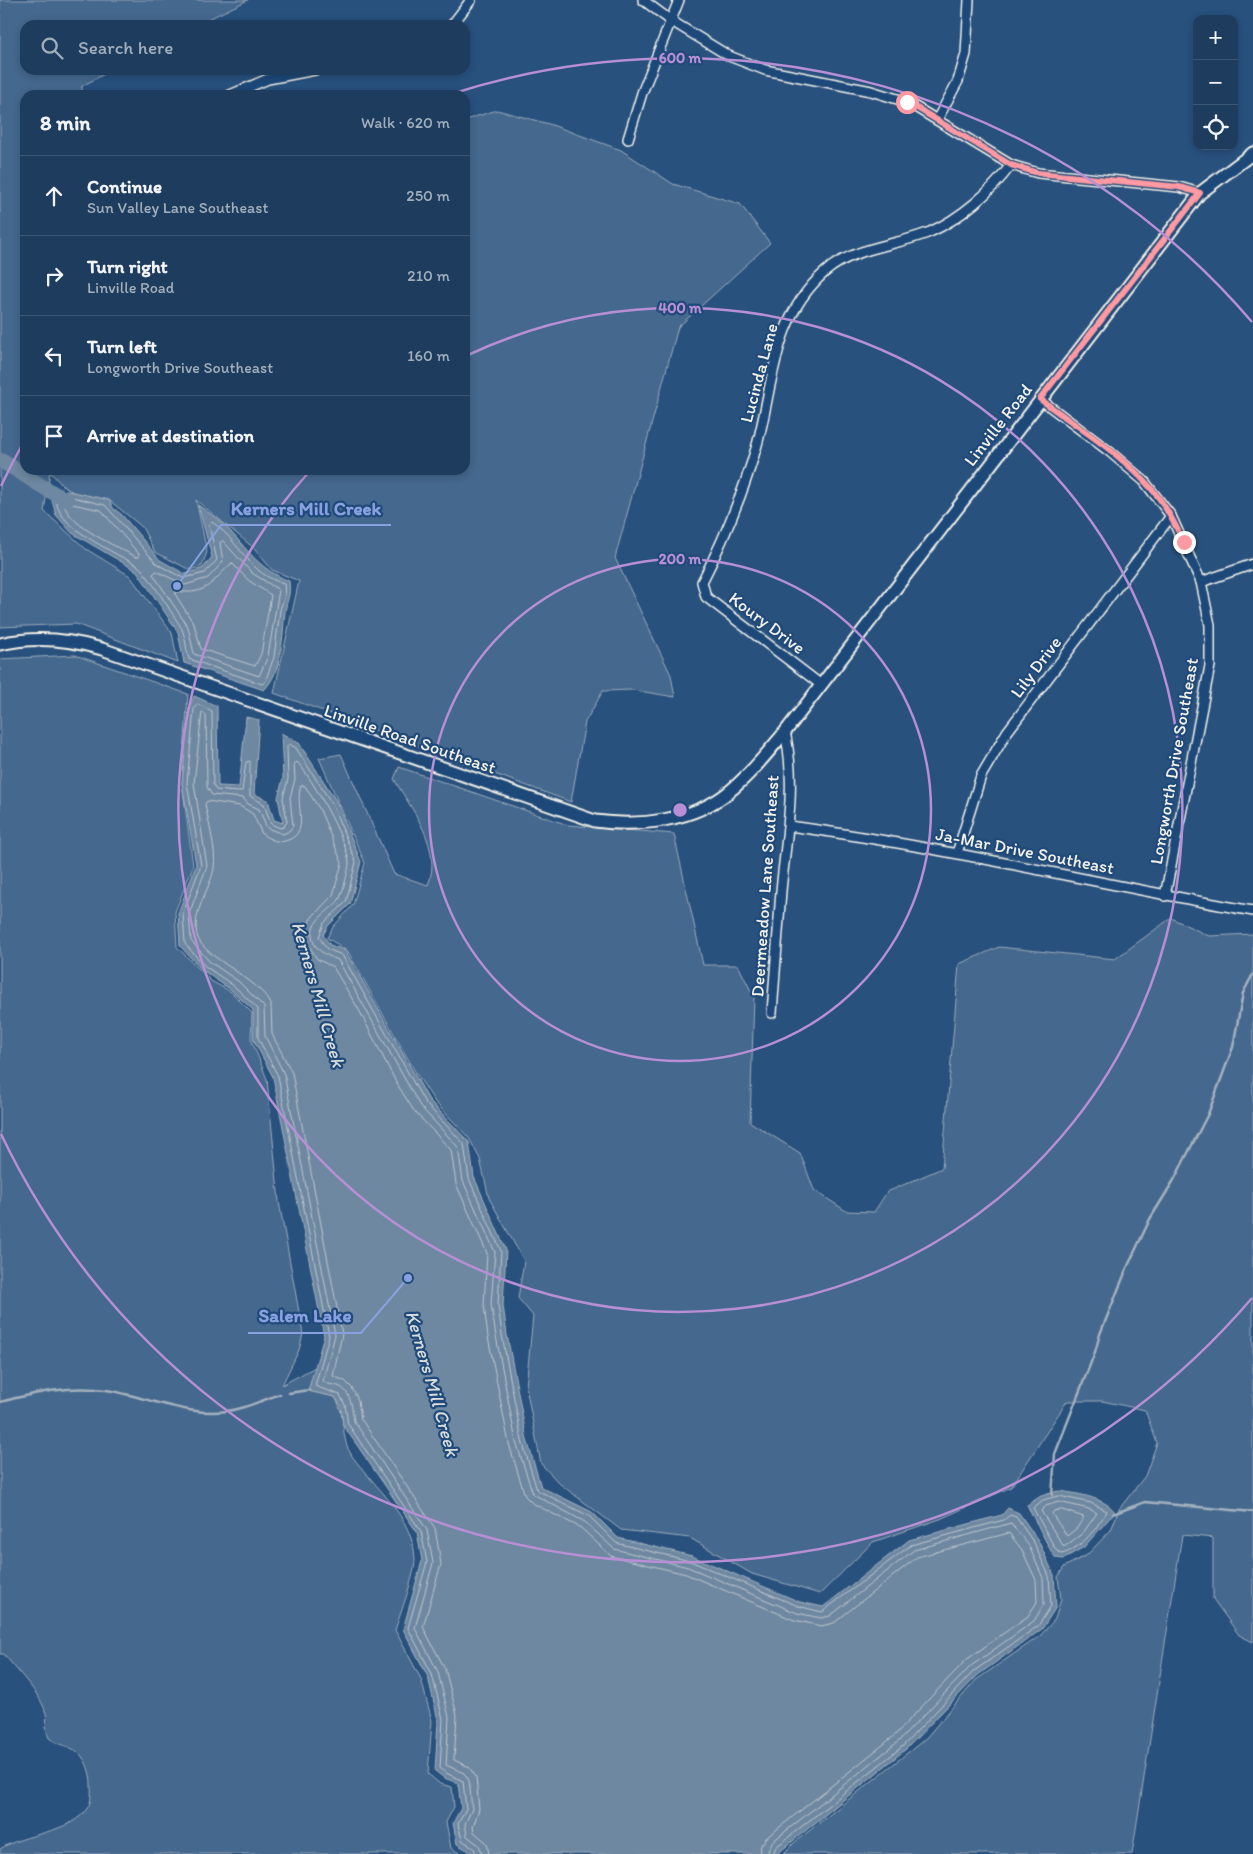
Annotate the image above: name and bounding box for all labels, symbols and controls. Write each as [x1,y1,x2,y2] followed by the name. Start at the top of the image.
[1193,15,1238,150] map controls
[1193,15,1238,60] button: +
[20,20,470,75] search box
[38,34,66,62] icon: search
[78,36,173,59] text: Search here
[659,49,702,67] text: 600 m
[1193,60,1238,105] button: −
[896,91,919,114] route start
[1193,105,1238,150] button: locate
[40,110,90,135] text: 8 min
[361,113,450,132] text: Walk · 620 m
[87,175,162,198] text: Continue
[40,182,68,210] icon: ahead
[406,186,450,205] text: 250 m
[87,198,268,217] text: Sun Valley Lane Southeast
[87,255,168,278] text: Turn right
[40,262,68,290] icon: right
[407,266,450,285] text: 210 m
[87,278,174,297] text: Linville Road
[658,299,702,317] text: 400 m
[735,321,783,425] street label: Lucinda Lane
[87,335,157,358] text: Turn left
[40,342,68,370] icon: left
[407,346,450,365] text: 160 m
[87,358,273,377] text: Longworth Drive Southeast
[959,379,1037,470] street label: Linville Road
[40,422,68,450] icon: arrive
[87,424,254,447] text: Arrive at destination
[221,491,391,525] callout: Kerners Mill Creek
[231,497,382,520] text: Kerners Mill Creek
[1173,531,1196,554] route end
[659,550,702,568] text: 200 m
[724,587,810,659] street label: Koury Drive
[1006,632,1066,702] street label: Lily Drive
[1145,656,1203,866] street label: Longworth Drive Southeast
[321,699,499,779] street label: Linville Road Southeast
[746,774,784,998] street label: Deermeadow Lane Southeast
[671,801,689,819] centre of rings
[934,823,1116,879] street label: Ja-Mar Drive Southeast
[287,919,351,1071] water label: Kerners Mill Creek
[248,1299,361,1333] callout: Salem Lake
[259,1304,351,1327] text: Salem Lake
[401,1308,465,1460] water label: Kerners Mill Creek

